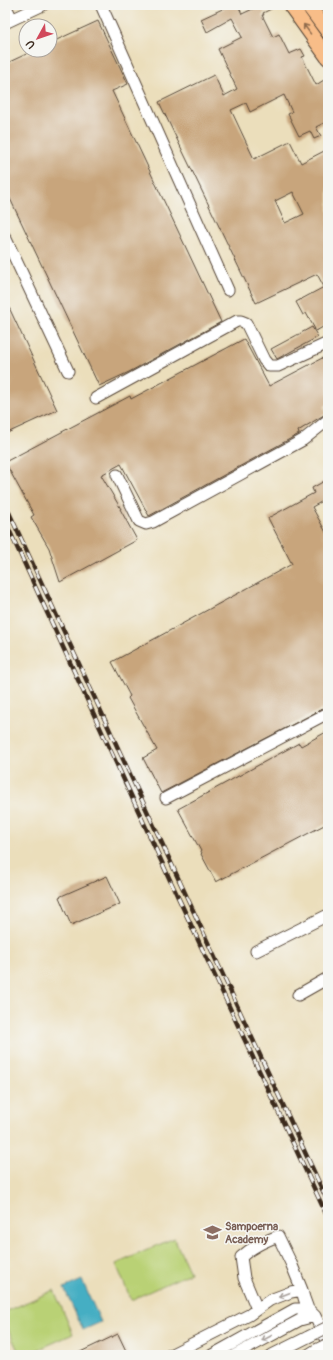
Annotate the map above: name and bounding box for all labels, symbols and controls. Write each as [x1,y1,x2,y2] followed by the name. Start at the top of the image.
[18,18,58,58] north arrow
[303,23,311,34] one-way arrow
[23,37,38,51] text: U
[225,1220,278,1246] place label: Sampoerna Academy
[202,1222,222,1242] school or university icon: Sampoerna Academy
[278,1291,290,1299] one-way arrow
[261,1334,273,1342] one-way arrow

